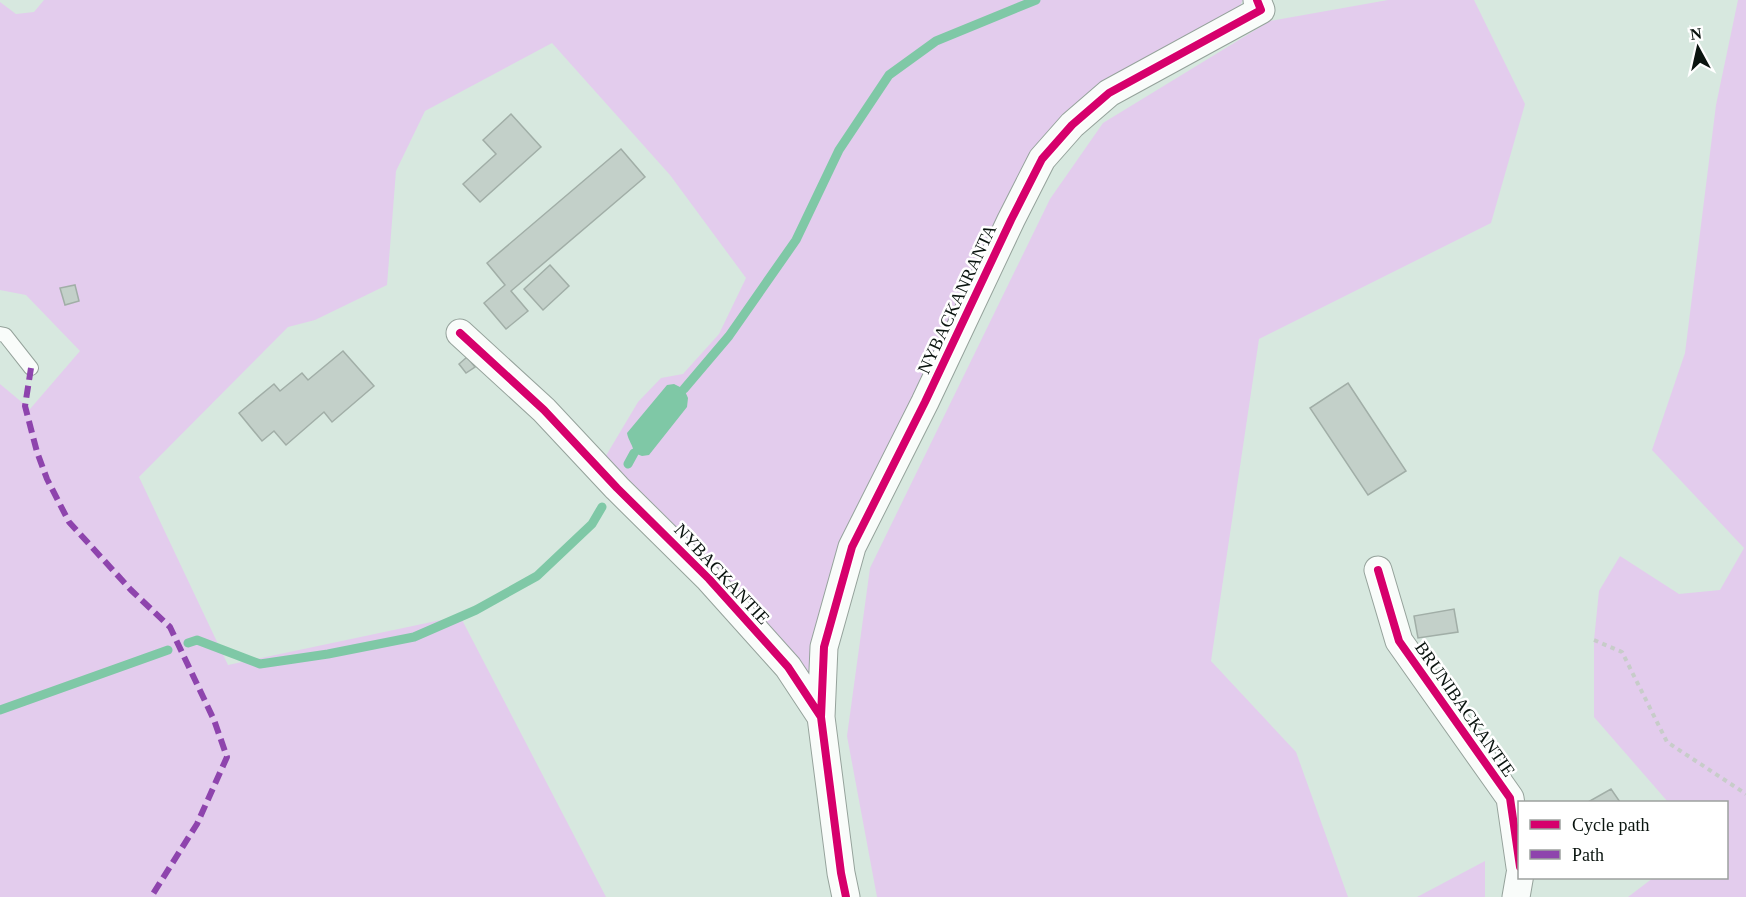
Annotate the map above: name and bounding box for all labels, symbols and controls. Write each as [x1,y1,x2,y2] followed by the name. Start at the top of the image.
[1668,18,1728,78] north arrow
[1689,24,1703,43] text: N
[914,221,1000,377] street label: NYBACKANRANTA
[670,520,774,628] street label: NYBACKANTIE
[1411,638,1519,780] street label: BRUNIBACKANTIE
[1518,801,1728,879] legend
[1572,815,1649,835] text: Cycle path
[1572,845,1604,865] text: Path

